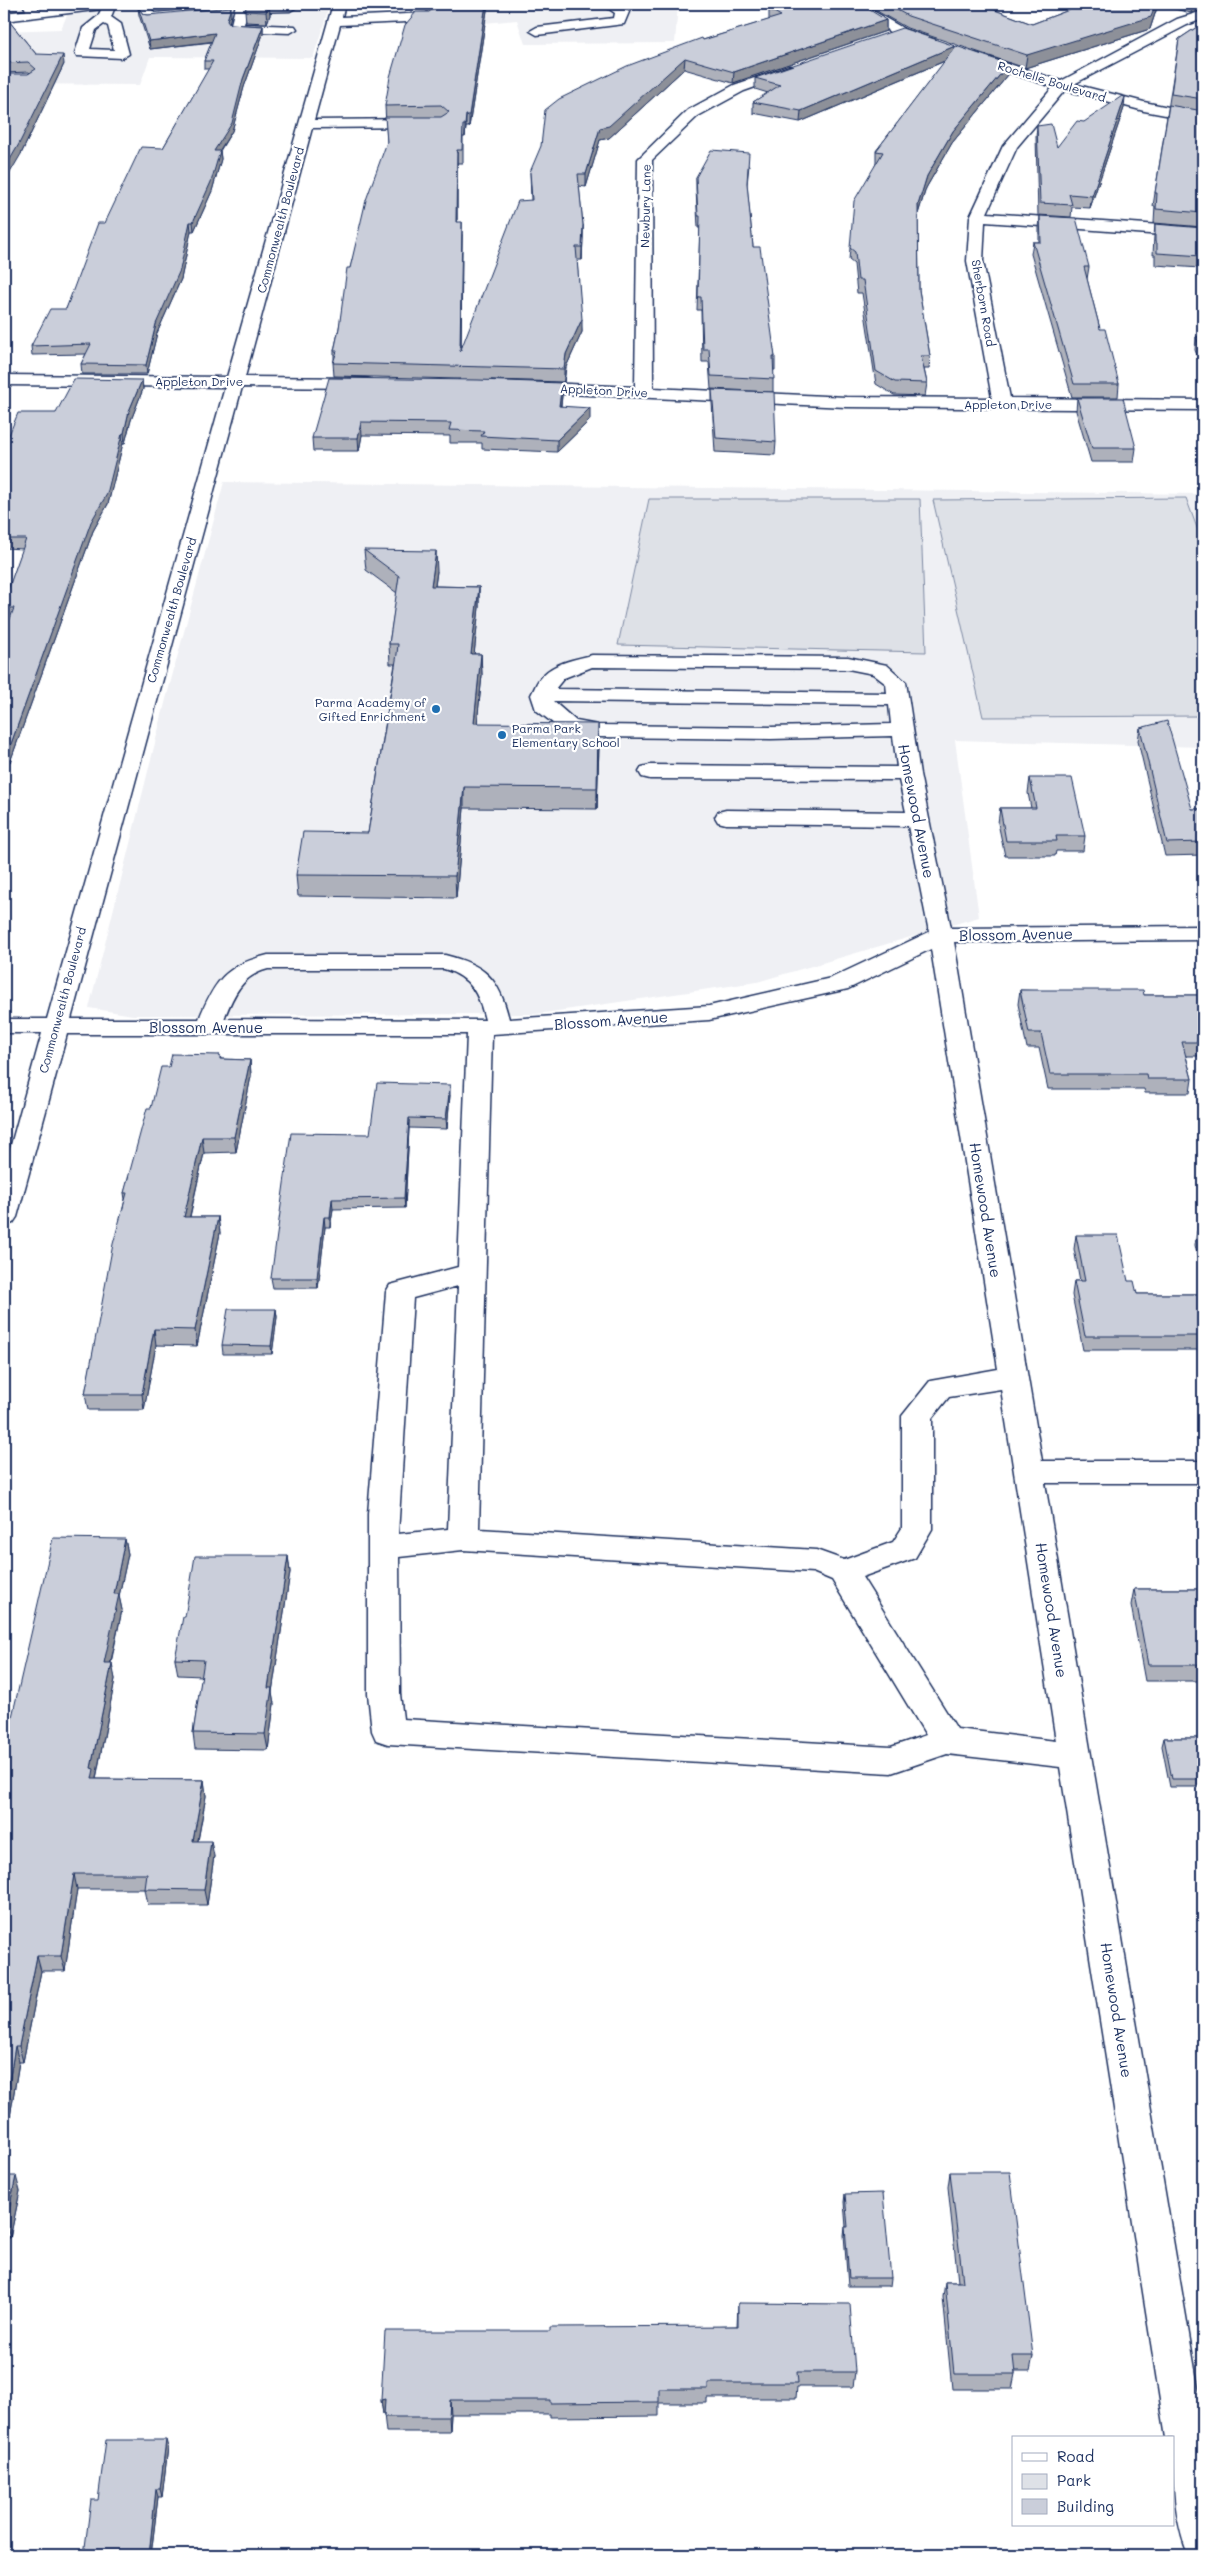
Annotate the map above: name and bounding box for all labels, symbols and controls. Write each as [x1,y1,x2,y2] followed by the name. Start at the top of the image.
[996,57,1108,105] street label: Rochelle Boulevard
[253,145,307,295] street label: Commonwealth Boulevard
[636,164,654,248] street label: Newbury Lane
[968,258,1000,348] street label: Sherborn Road
[155,373,243,389] street label: Appleton Drive
[560,380,648,400] street label: Appleton Drive
[964,396,1052,412] street label: Appleton Drive
[143,535,200,685] street label: Commonwealth Boulevard
[315,694,426,724] place label: Parma Academy of Gifted Enrichment
[430,703,442,715] marker: Parma Academy of Gifted Enrichment
[512,720,620,750] place label: Parma Park Elementary School
[496,729,508,741] marker: Parma Park Elementary School
[894,742,940,880] street label: Homewood Avenue
[959,923,1073,945] street label: Blossom Avenue
[35,925,89,1075] street label: Commonwealth Boulevard
[553,1006,669,1034] street label: Blossom Avenue
[149,1017,263,1037] street label: Blossom Avenue
[965,1141,1007,1279] street label: Homewood Avenue
[1031,1541,1073,1679] street label: Homewood Avenue
[1096,1941,1138,2079] street label: Homewood Avenue
[1012,2436,1174,2526] legend
[1057,2446,1094,2466] text: Road
[1057,2470,1091,2490] text: Park
[1057,2496,1114,2516] text: Building

